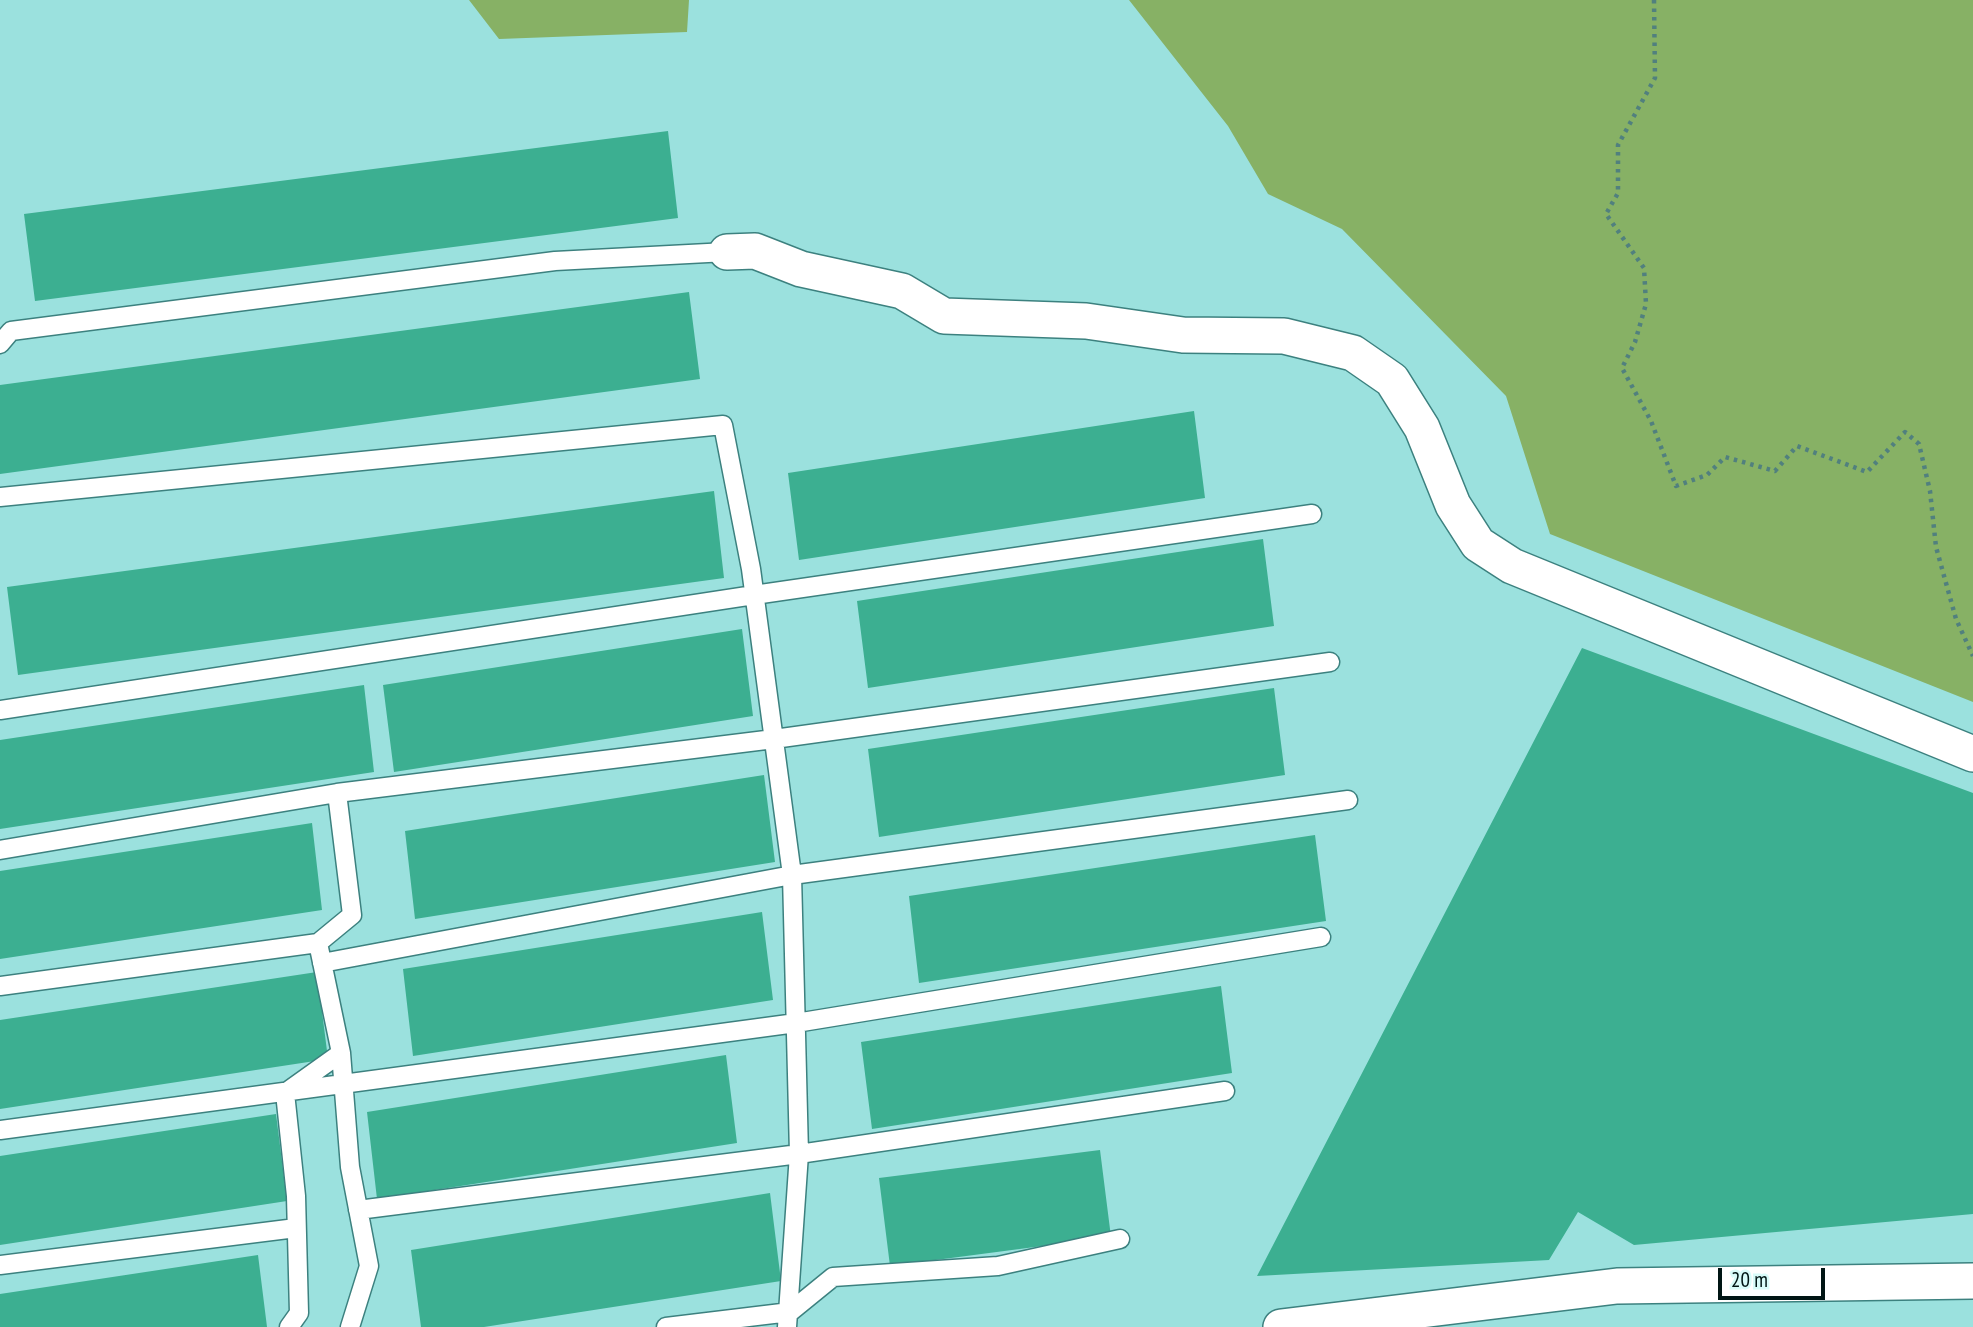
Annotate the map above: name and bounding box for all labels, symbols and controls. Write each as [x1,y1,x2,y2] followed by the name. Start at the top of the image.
[1721,1254,1828,1298] scale bar
[1731,1266,1768,1293] text: 20 m

